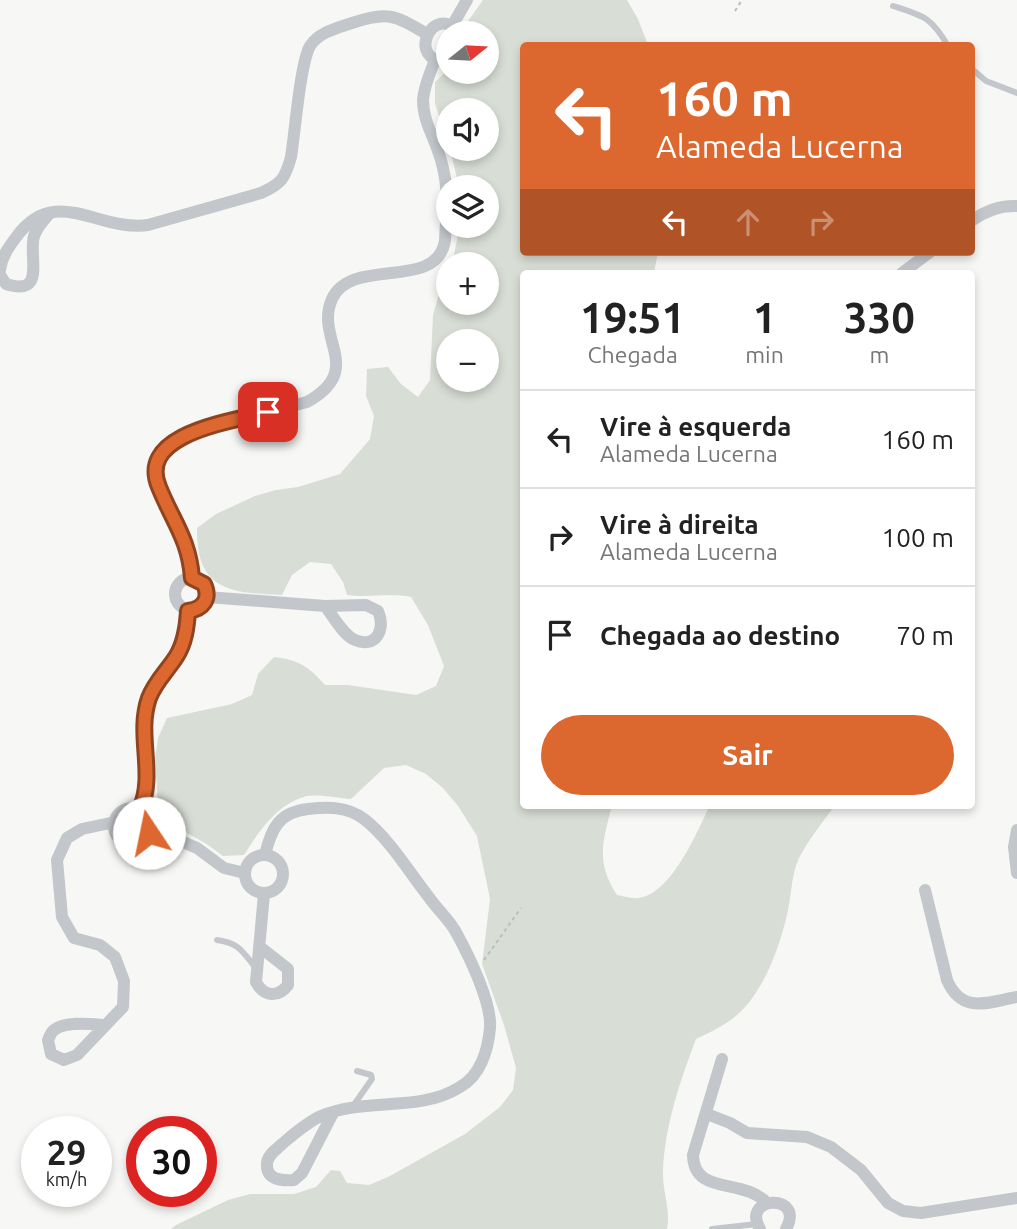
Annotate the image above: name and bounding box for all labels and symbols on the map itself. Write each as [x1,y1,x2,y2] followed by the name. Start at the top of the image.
[436,21,499,84] north arrow
[238,382,298,442] pin
[112,796,186,870] position arrow
[126,1116,217,1207] speed limit sign: 30

